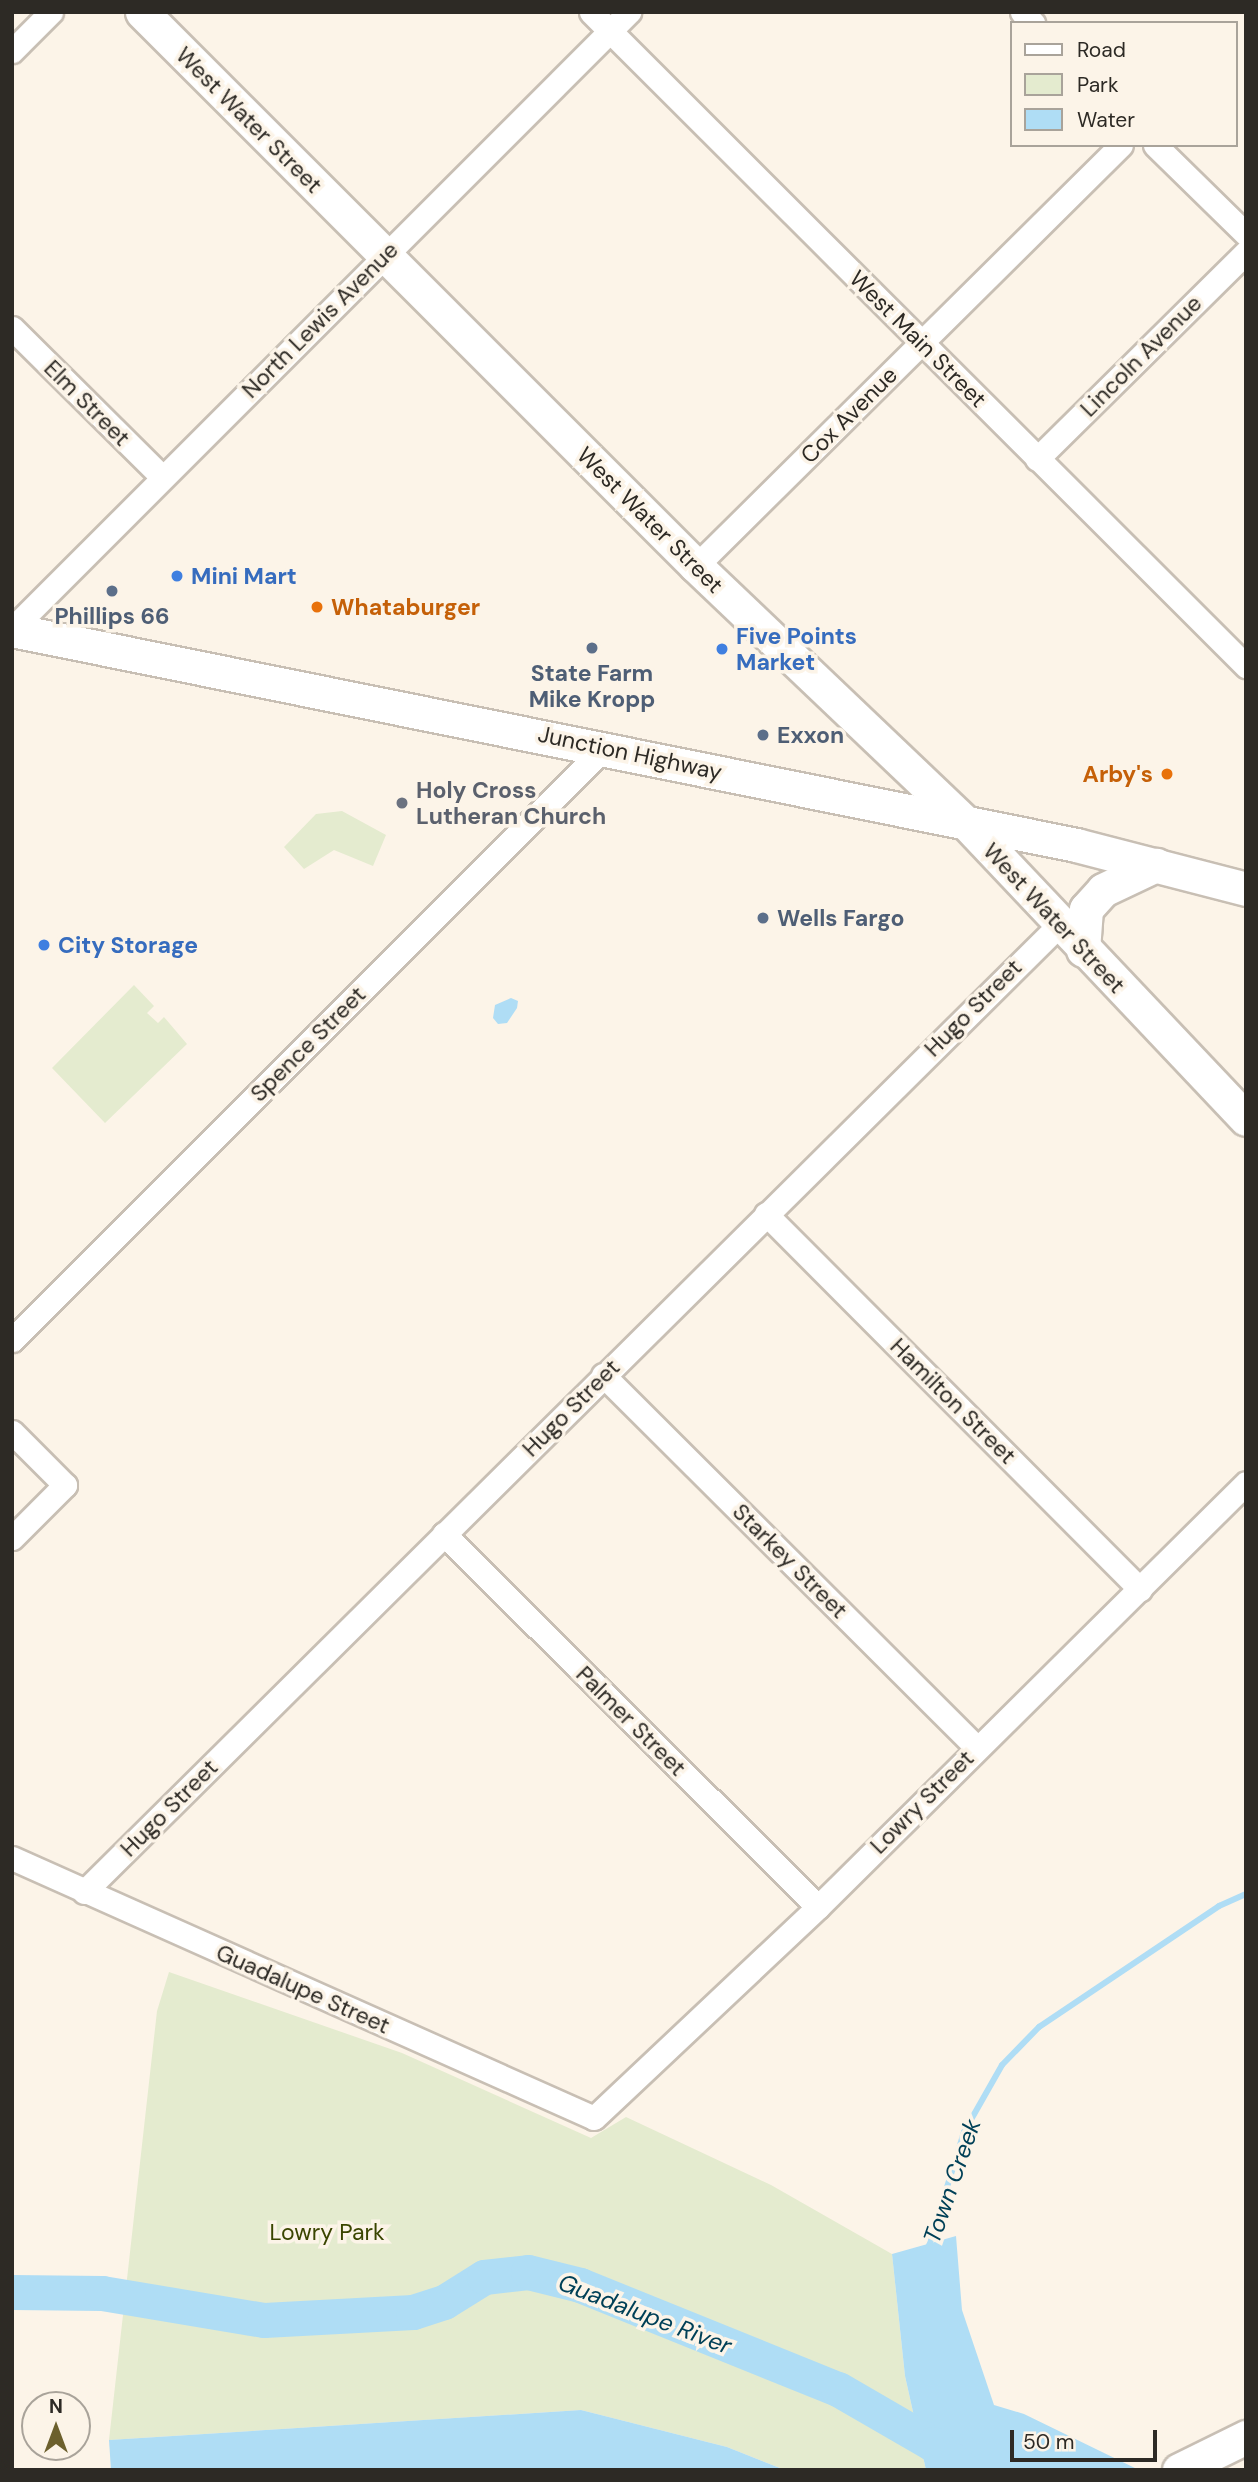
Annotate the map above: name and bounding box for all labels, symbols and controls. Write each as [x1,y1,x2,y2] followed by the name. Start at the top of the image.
[1010,21,1237,147] legend
[1077,36,1126,64] text: Road
[170,41,328,199] street label: West Water Street
[1077,71,1118,99] text: Park
[1077,106,1135,134] text: Water
[236,236,404,404] street label: North Lewis Avenue
[844,265,992,413] street label: West Main Street
[1075,290,1207,422] street label: Lincoln Avenue
[38,354,136,452] street label: Elm Street
[795,361,903,469] street label: Cox Avenue
[571,441,729,599] street label: West Water Street
[191,562,297,590] place label: Mini Mart
[169,568,185,584] marker: Mini Mart
[104,583,120,599] marker: Phillips 66
[331,593,480,621] place label: Whataburger
[309,599,325,615] marker: Whataburger
[54,602,170,630] place label: Phillips 66
[736,622,857,676] place label: Five Points Market
[584,640,600,656] marker: State Farm Mike Kropp
[714,641,730,657] marker: Five Points Market
[529,659,655,713] place label: State Farm Mike Kropp
[535,720,725,786] street label: Junction Highway
[777,721,844,749] place label: Exxon
[755,727,771,743] marker: Exxon
[1083,760,1153,788] place label: Arby's
[1159,766,1175,782] marker: Arby's
[416,776,606,830] place label: Holy Cross Lutheran Church
[394,795,410,811] marker: Holy Cross Lutheran Church
[977,837,1131,999] street label: West Water Street
[777,904,905,932] place label: Wells Fargo
[755,910,771,926] marker: Wells Fargo
[58,931,198,959] place label: City Storage
[36,937,52,953] marker: City Storage
[919,954,1027,1062] street label: Hugo Street
[245,981,371,1107] street label: Spence Street
[884,1332,1022,1470] street label: Hamilton Street
[517,1354,625,1462] street label: Hugo Street
[727,1498,853,1624] street label: Starkey Street
[570,1660,692,1782] street label: Palmer Street
[865,1745,979,1859] street label: Lowry Street
[115,1754,223,1862] street label: Hugo Street
[212,1938,394,2040] street label: Guadalupe Street
[917,2115,987,2247] water label: Town Creek
[269,2218,385,2246] park label: Lowry Park
[554,2268,736,2360] water label: Guadalupe River
[21,2391,91,2461] north arrow
[49,2394,63,2419] text: N
[1013,2416,1160,2460] scale bar
[1023,2428,1074,2456] text: 50 m

